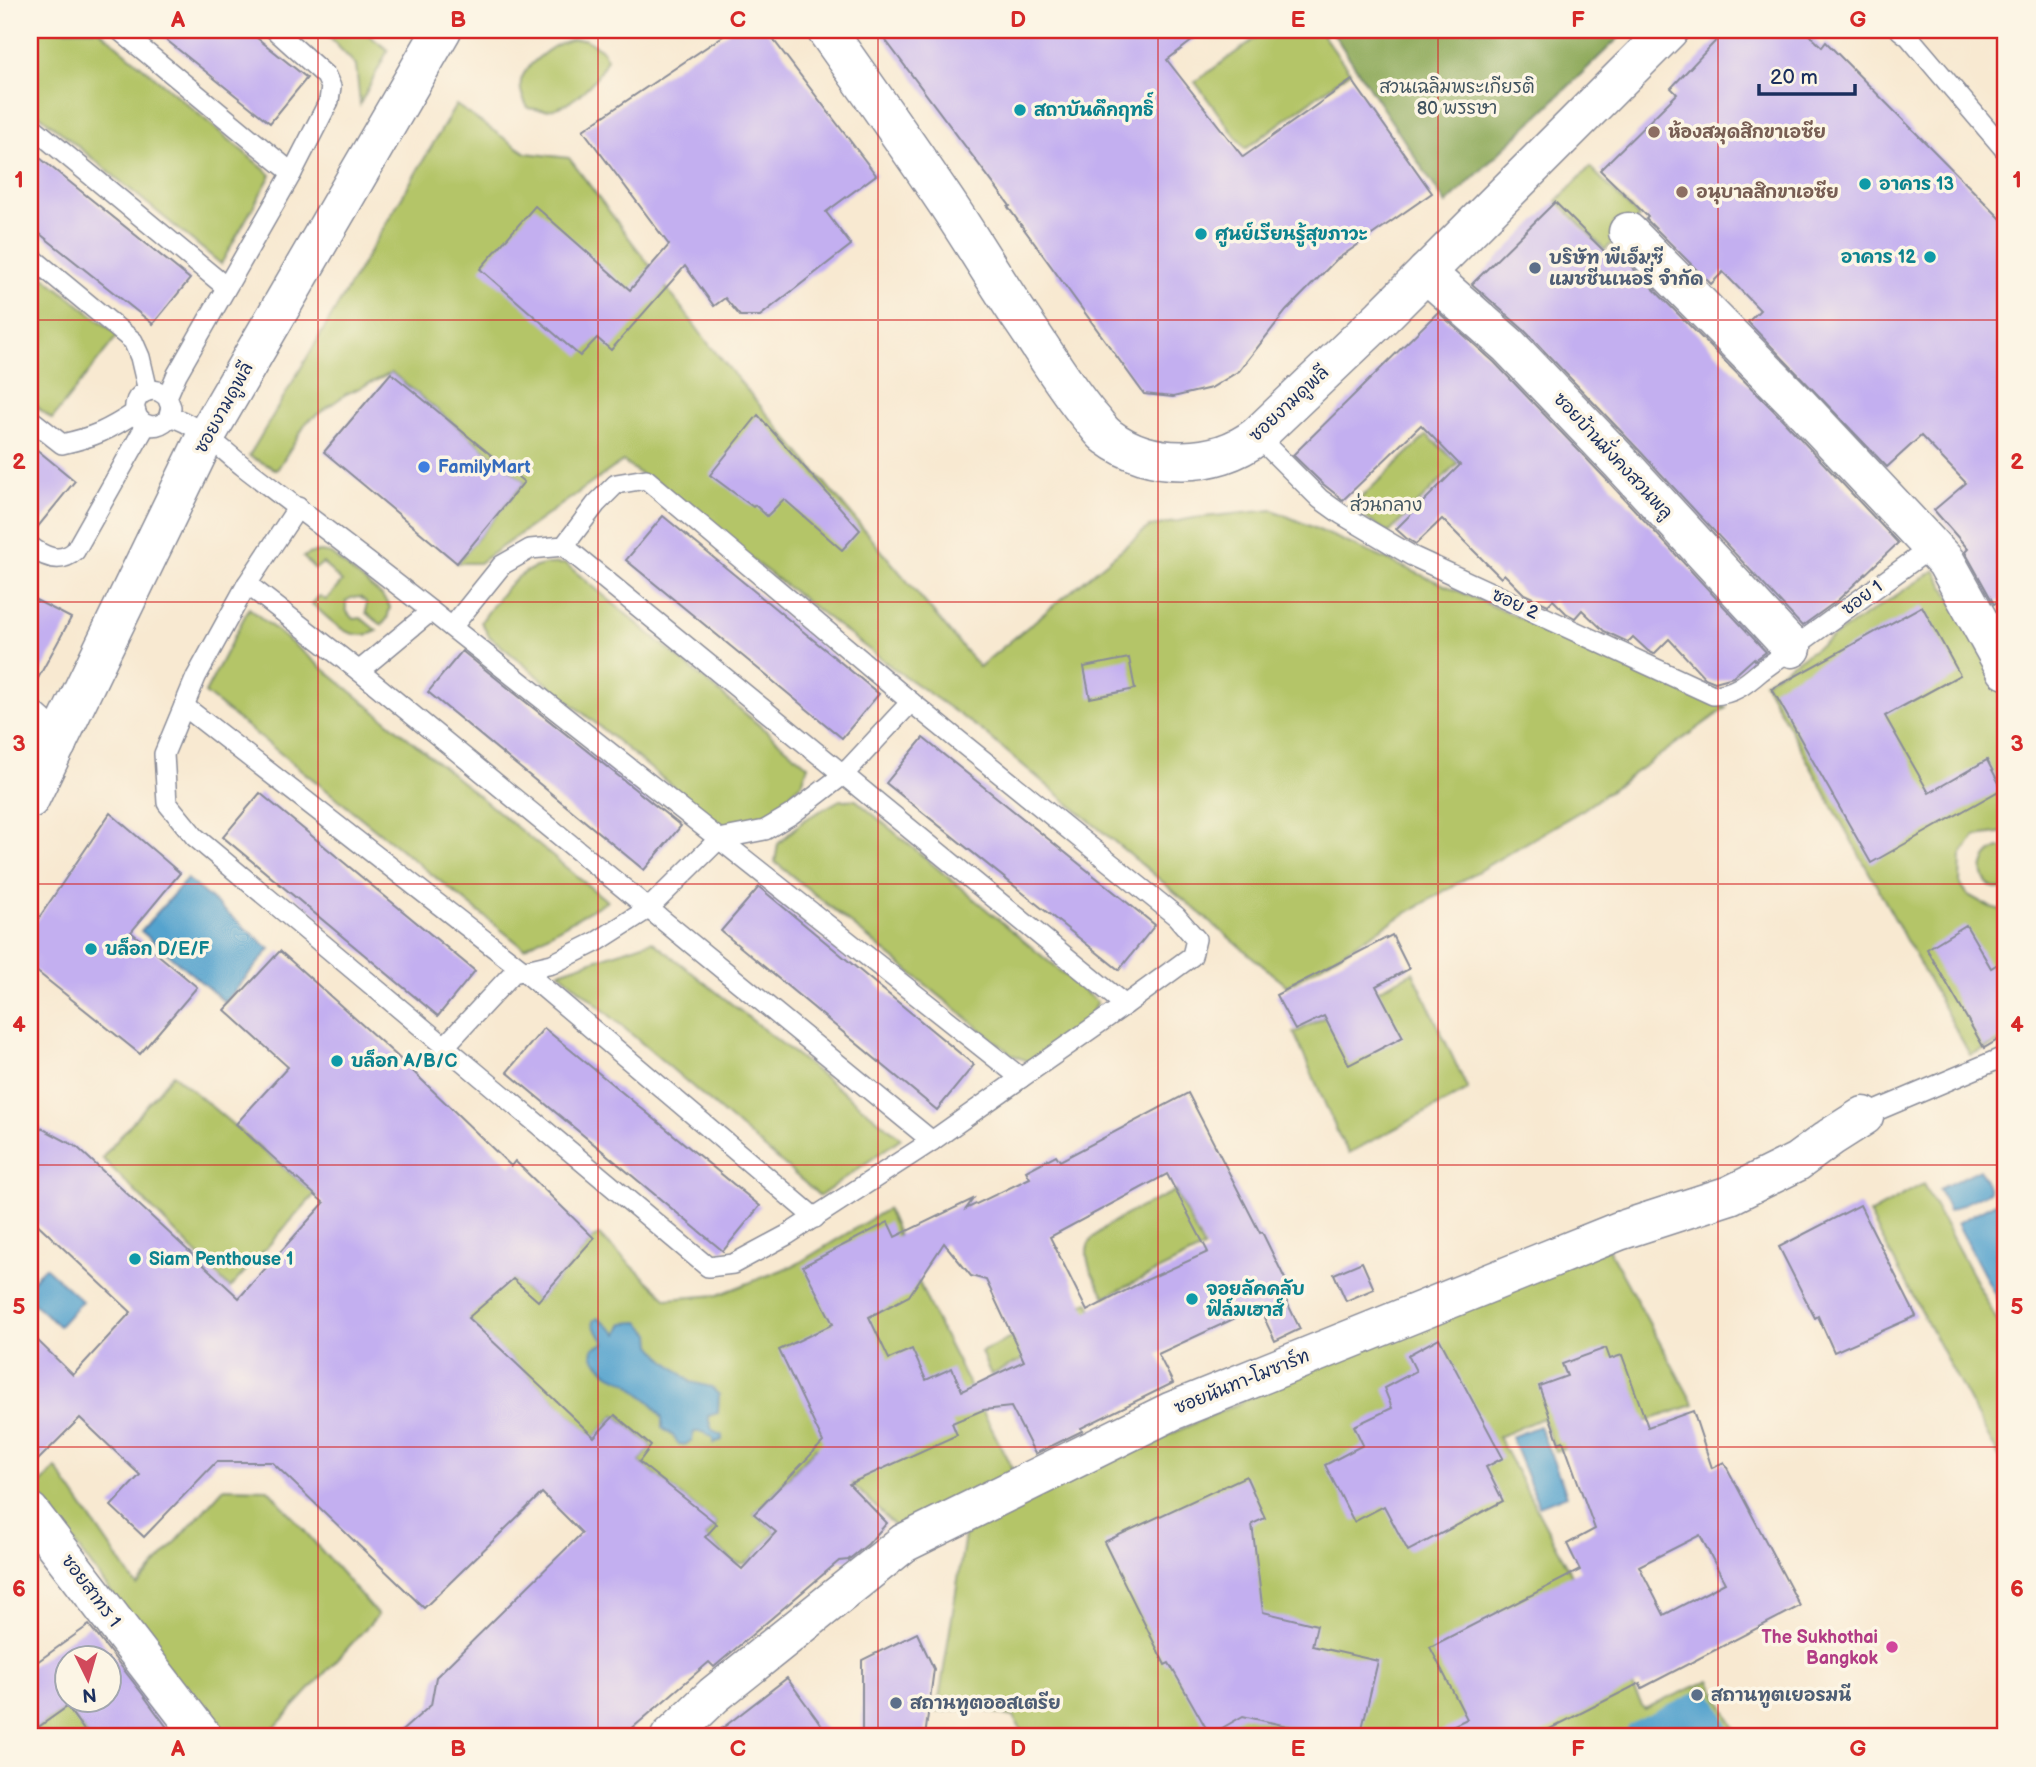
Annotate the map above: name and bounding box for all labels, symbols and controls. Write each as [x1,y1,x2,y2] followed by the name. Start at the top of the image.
[170,6,186,34] text: A
[450,6,466,34] text: B
[730,6,746,34] text: C
[1010,6,1026,34] text: D
[1291,6,1306,34] text: E
[1571,6,1585,34] text: F
[1850,6,1867,34] text: G
[1759,52,1856,96] scale bar
[1770,65,1818,90] text: 20 m
[1379,75,1535,119] park label: สวนเฉลิมพระเกียรติ 80 พรรษา
[1034,91,1154,122] place label: สถาบันคึกฤทธิ์
[1012,102,1028,118] marker: สถาบันคึกฤทธิ์
[1668,120,1826,145] place label: ห้องสมุดสิกขาเอซีย
[1646,124,1662,140] marker: ห้องสมุดสิกขาเอซีย
[14,166,24,194] text: 1
[2012,166,2022,194] text: 1
[1879,174,1954,195] place label: อาคาร 13
[1857,176,1873,192] marker: อาคาร 13
[1696,180,1839,205] place label: อนุบาลสิกขาเอซีย
[1674,184,1690,200] marker: อนุบาลสิกขาเอซีย
[1215,221,1368,247] place label: ศูนย์เรียนรู้สุขภาวะ
[1193,226,1209,242] marker: ศูนย์เรียนรู้สุขภาวะ
[1549,246,1703,290] place label: บริษัท พีเอ็มซี แมชชีนเนอรี่ จำกัด
[1841,247,1916,268] place label: อาคาร 12
[1922,249,1938,265] marker: อาคาร 12
[1527,260,1543,276] marker: บริษัท พีเอ็มซี แมชชีนเนอรี่ จำกัด
[189,358,260,459] street label: ซอยงามดูพลี
[1244,360,1335,448] street label: ซอยงามดูพลี
[1547,384,1682,525] street label: ซอยบ้านมั่งคงสวนพลู
[12,448,26,476] text: 2
[2010,448,2024,476] text: 2
[438,457,531,478] place label: FamilyMart
[416,459,432,475] marker: FamilyMart
[1350,493,1422,516] park label: ส่วนกลาง
[1837,576,1887,620] street label: ซอย 1
[1488,584,1542,624] street label: ซอย 2
[12,730,26,758] text: 3
[2010,730,2024,758] text: 3
[105,937,210,960] place label: บล็อก D/E/F
[83,941,99,957] marker: บล็อก D/E/F
[12,1011,26,1039] text: 4
[2010,1011,2024,1039] text: 4
[351,1049,457,1072] place label: บล็อก A/B/C
[329,1053,345,1069] marker: บล็อก A/B/C
[149,1249,294,1270] place label: Siam Penthouse 1
[127,1251,143,1267] marker: Siam Penthouse 1
[1206,1278,1305,1321] place label: จอยลัคคลับ ฟิล์มเฮาส์
[1184,1291,1200,1307] marker: จอยลัคคลับ ฟิล์มเฮาส์
[12,1293,26,1321] text: 5
[2010,1293,2024,1321] text: 5
[1170,1342,1313,1419] street label: ซอยนันทา-โมซาร์ท
[57,1551,125,1631] street label: ซอยสาทร 1
[12,1575,26,1603] text: 6
[2010,1575,2024,1603] text: 6
[1762,1627,1879,1669] place label: The Sukhothai Bangkok
[1884,1639,1900,1655] marker: The Sukhothai Bangkok
[52,1644,122,1714] north arrow
[81,1682,97,1707] text: N
[1711,1683,1851,1708] place label: สถานทูตเยอรมนี
[1689,1687,1705,1703] marker: สถานทูตเยอรมนี
[910,1691,1061,1716] place label: สถานทูตออสเตรีย
[888,1695,904,1711] marker: สถานทูตออสเตรีย
[170,1735,186,1763] text: A
[450,1735,466,1763] text: B
[730,1735,746,1763] text: C
[1010,1735,1026,1763] text: D
[1291,1735,1306,1763] text: E
[1571,1735,1585,1763] text: F
[1850,1735,1867,1763] text: G

